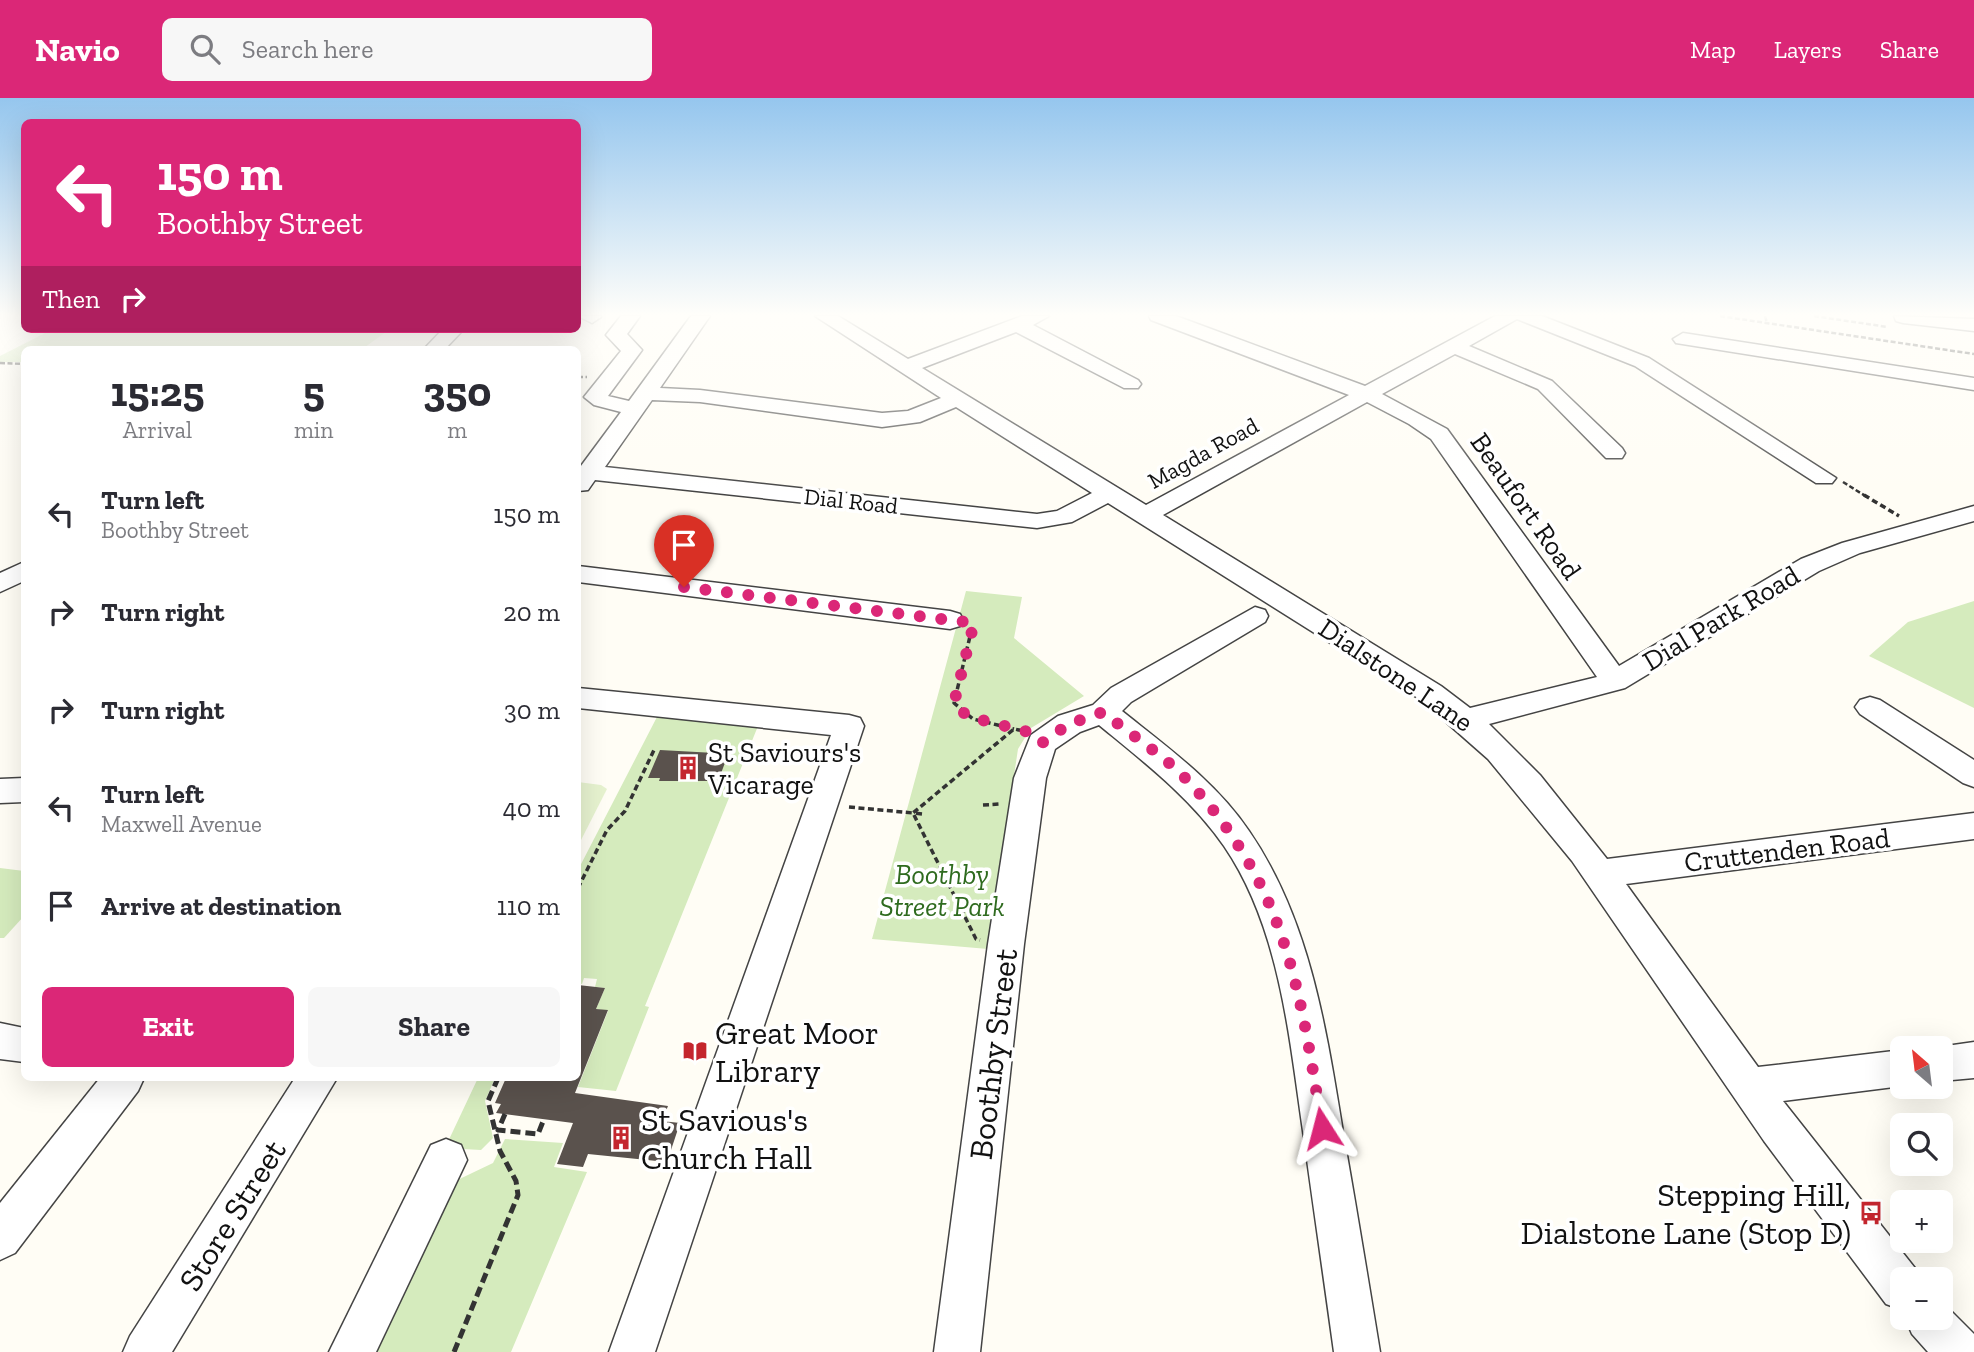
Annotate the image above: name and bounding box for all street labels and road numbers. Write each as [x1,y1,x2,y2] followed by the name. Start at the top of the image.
[1143,411,1264,495] street label: Magda Road
[1463,426,1589,586] street label: Beaufort Road
[803,482,900,520] street label: Dial Road
[1637,558,1805,678] street label: Dial Park Road
[1313,611,1479,739] street label: Dialstone Lane
[1682,821,1892,879] street label: Cruttenden Road
[961,946,1025,1162] street label: Boothby Street
[170,1132,294,1298] street label: Store Street

